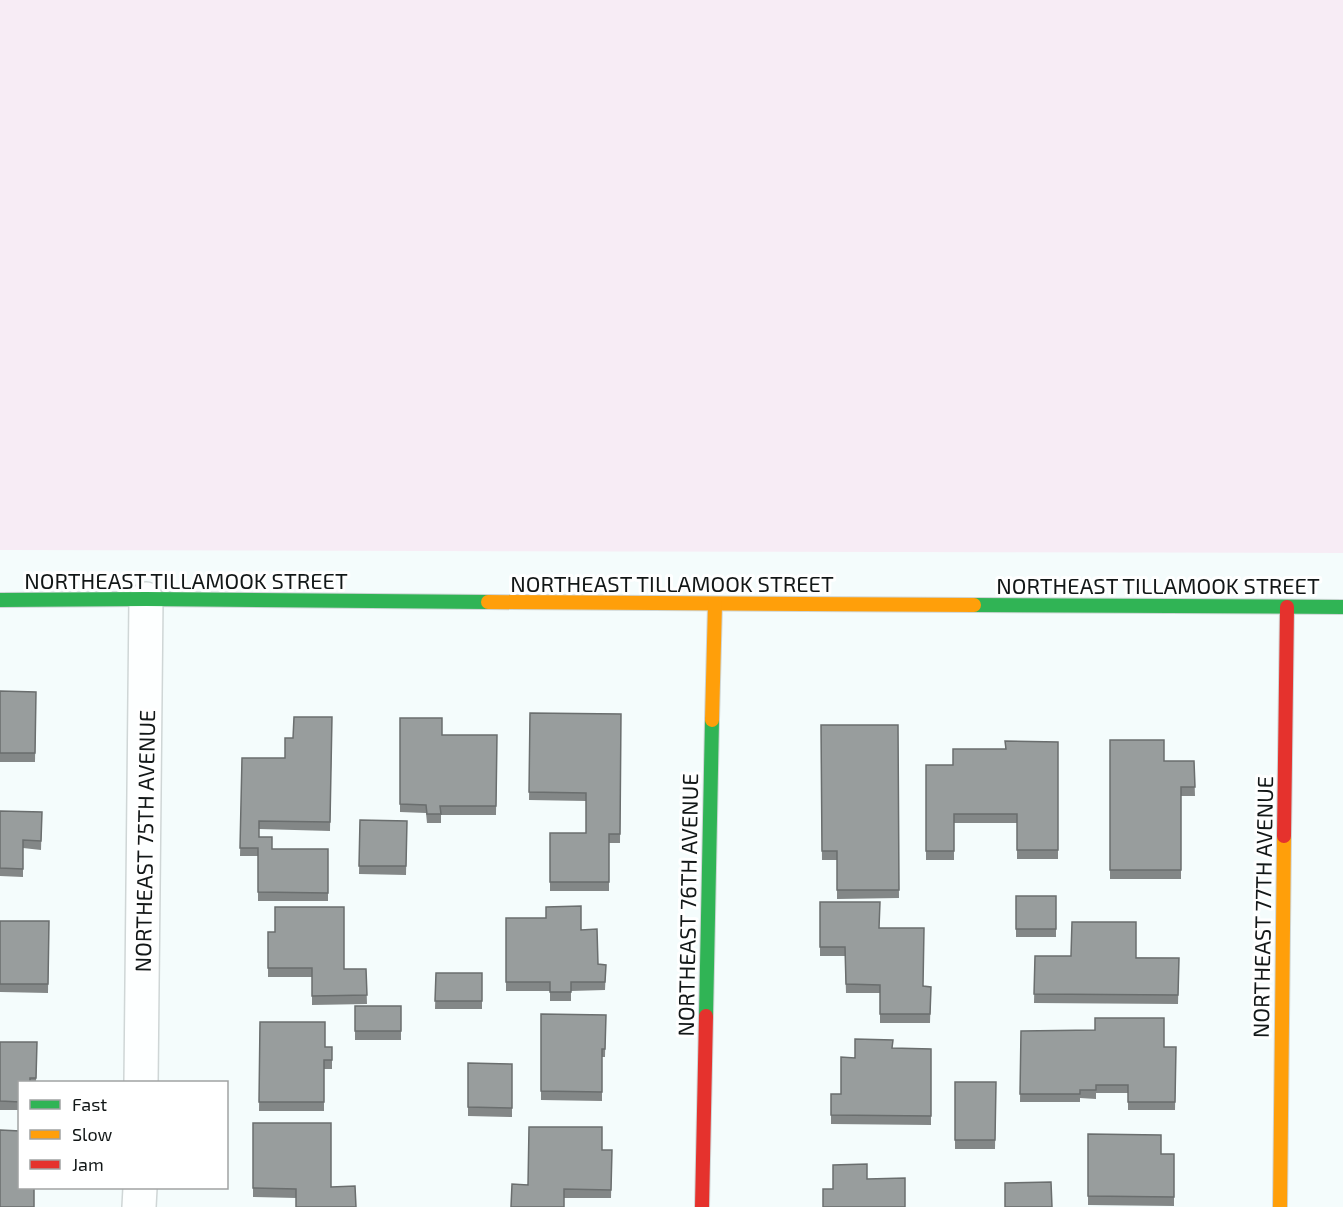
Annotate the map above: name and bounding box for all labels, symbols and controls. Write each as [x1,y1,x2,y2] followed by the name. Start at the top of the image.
[24,567,348,593] street label: NORTHEAST TILLAMOOK STREET
[510,570,834,596] street label: NORTHEAST TILLAMOOK STREET
[996,572,1320,598] street label: NORTHEAST TILLAMOOK STREET
[129,709,159,973] street label: NORTHEAST 75TH AVENUE
[672,773,702,1037] street label: NORTHEAST 76TH AVENUE
[1247,776,1277,1038] street label: NORTHEAST 77TH AVENUE
[18,1081,228,1189] legend
[72,1093,107,1115] text: Fast
[72,1123,113,1145] text: Slow
[72,1153,104,1175] text: Jam

